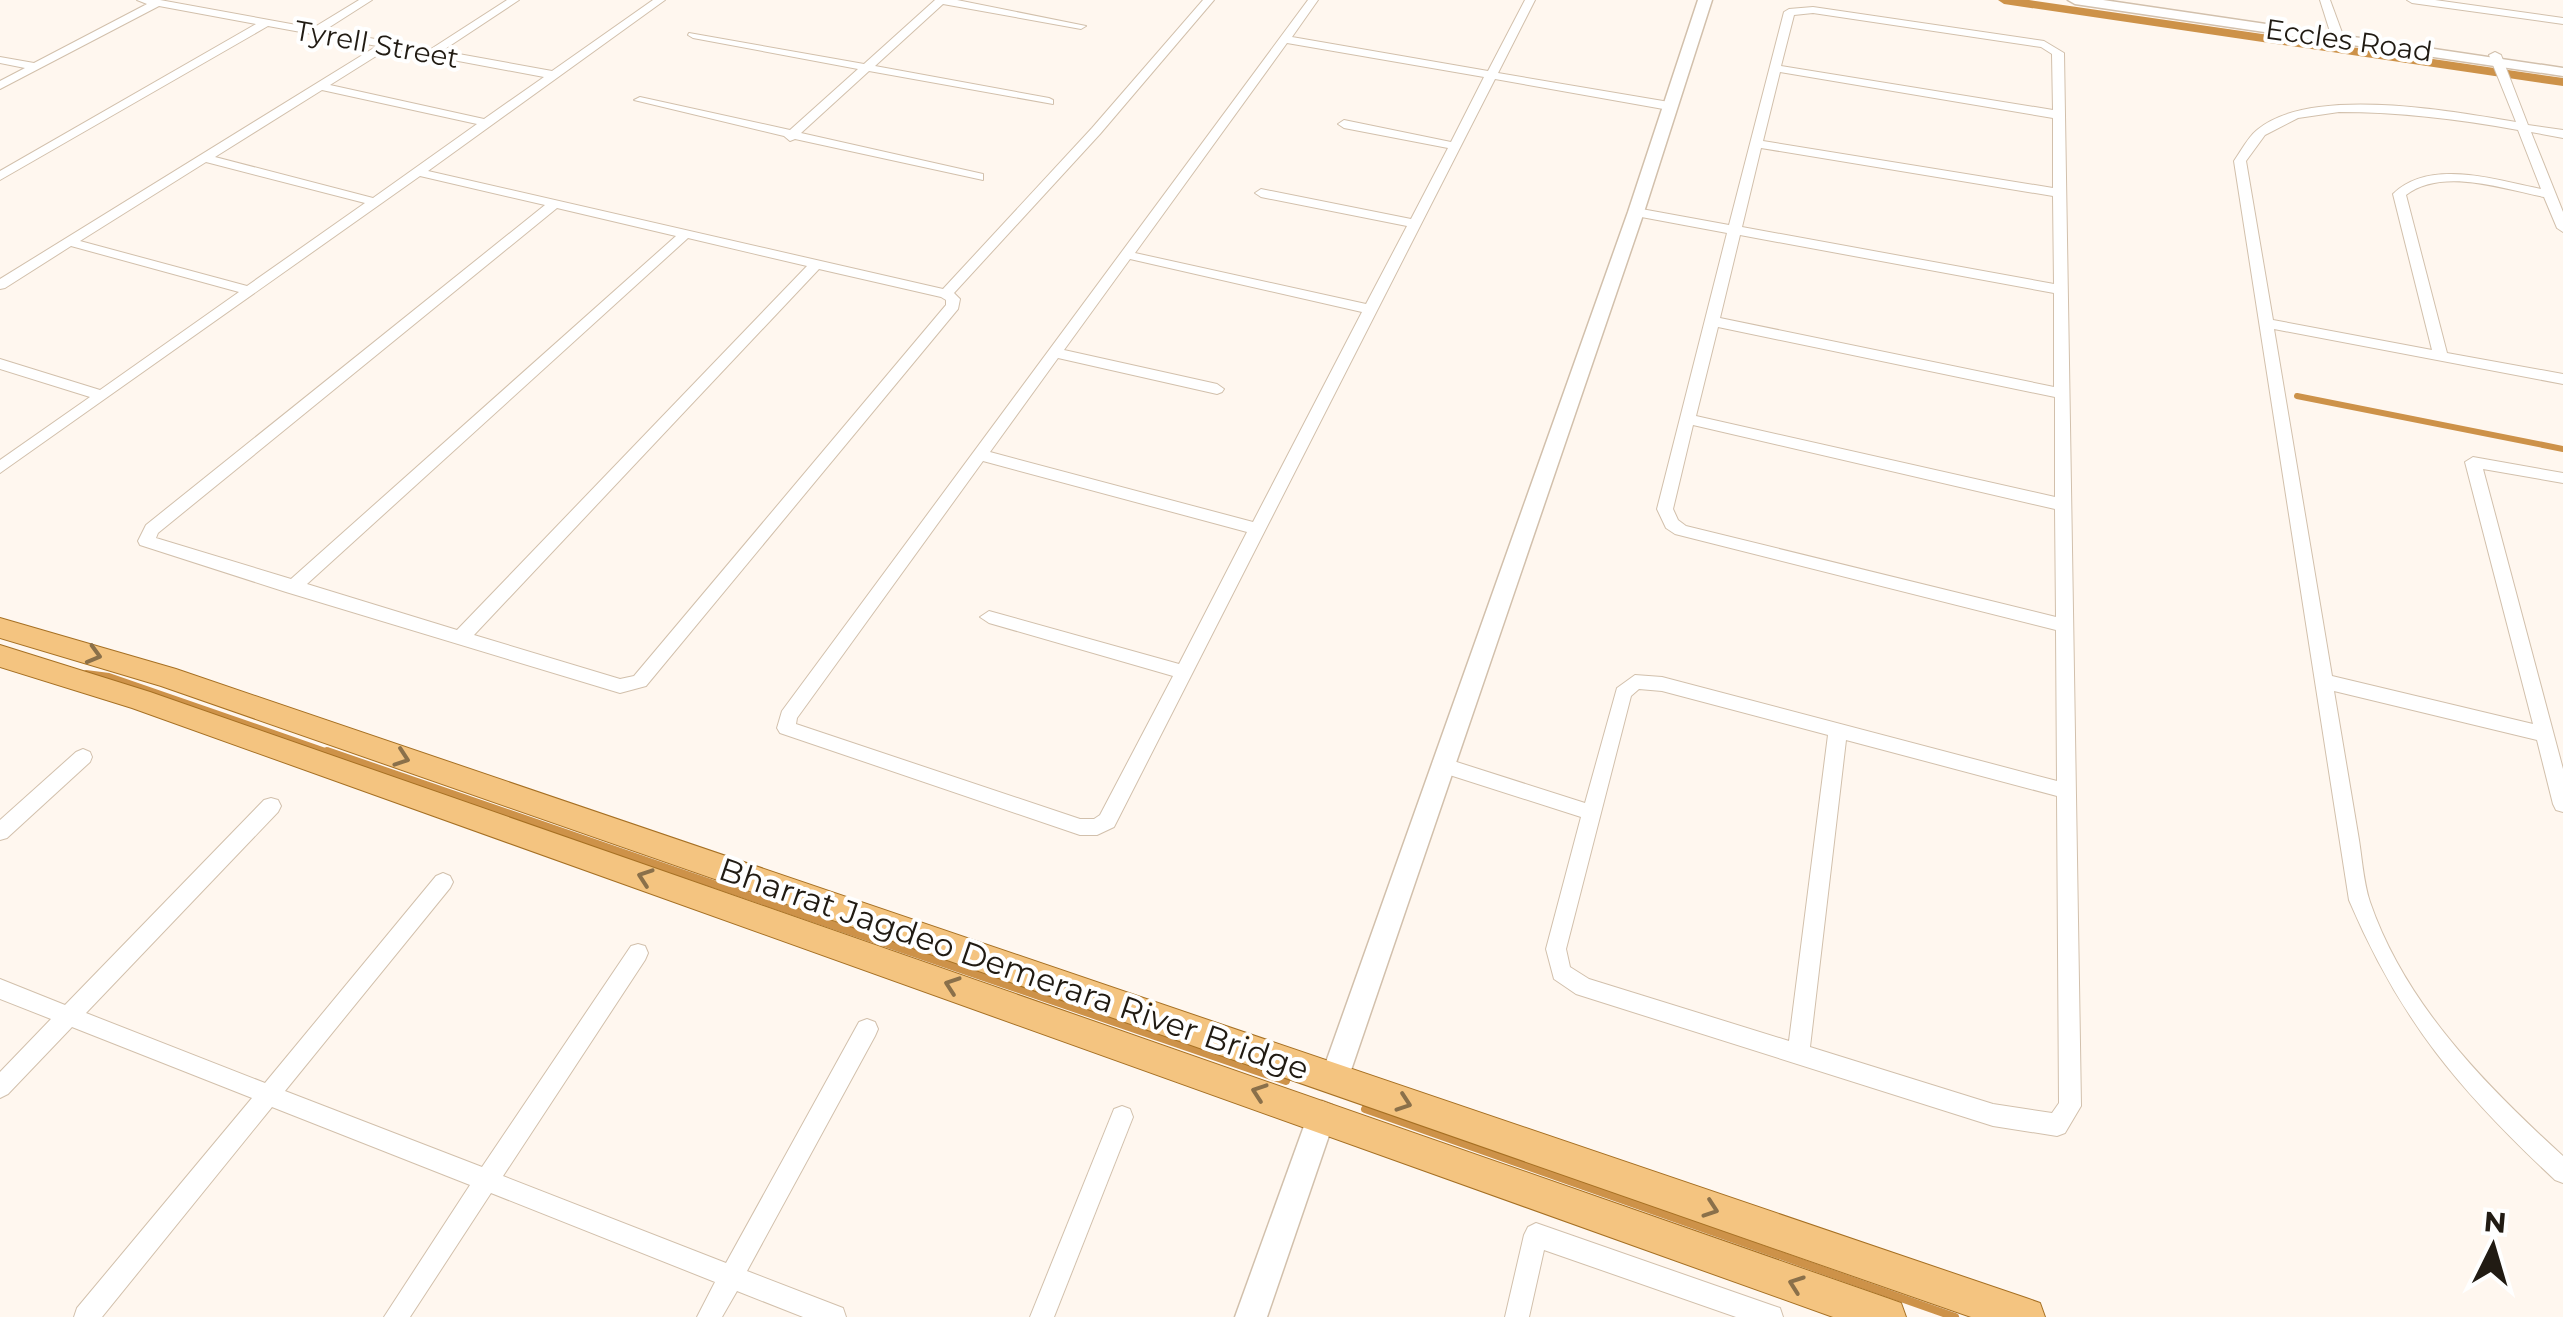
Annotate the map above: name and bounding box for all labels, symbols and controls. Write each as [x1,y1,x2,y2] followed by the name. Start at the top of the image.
[2263,11,2435,69] street label: Eccles Road
[292,13,462,75] street label: Tyrell Street
[84,643,101,664] one-way arrow
[392,747,409,767] one-way arrow
[714,849,1314,1088] street label: Bharrat Jagdeo Demerara River Bridge
[638,869,655,889] one-way arrow
[945,976,962,997] one-way arrow
[1251,1084,1268,1104] one-way arrow
[1395,1092,1412,1112] one-way arrow
[1702,1197,1719,1218] one-way arrow
[2443,1197,2543,1297] north arrow
[2482,1204,2508,1240] text: N
[1788,1275,1805,1296] one-way arrow

